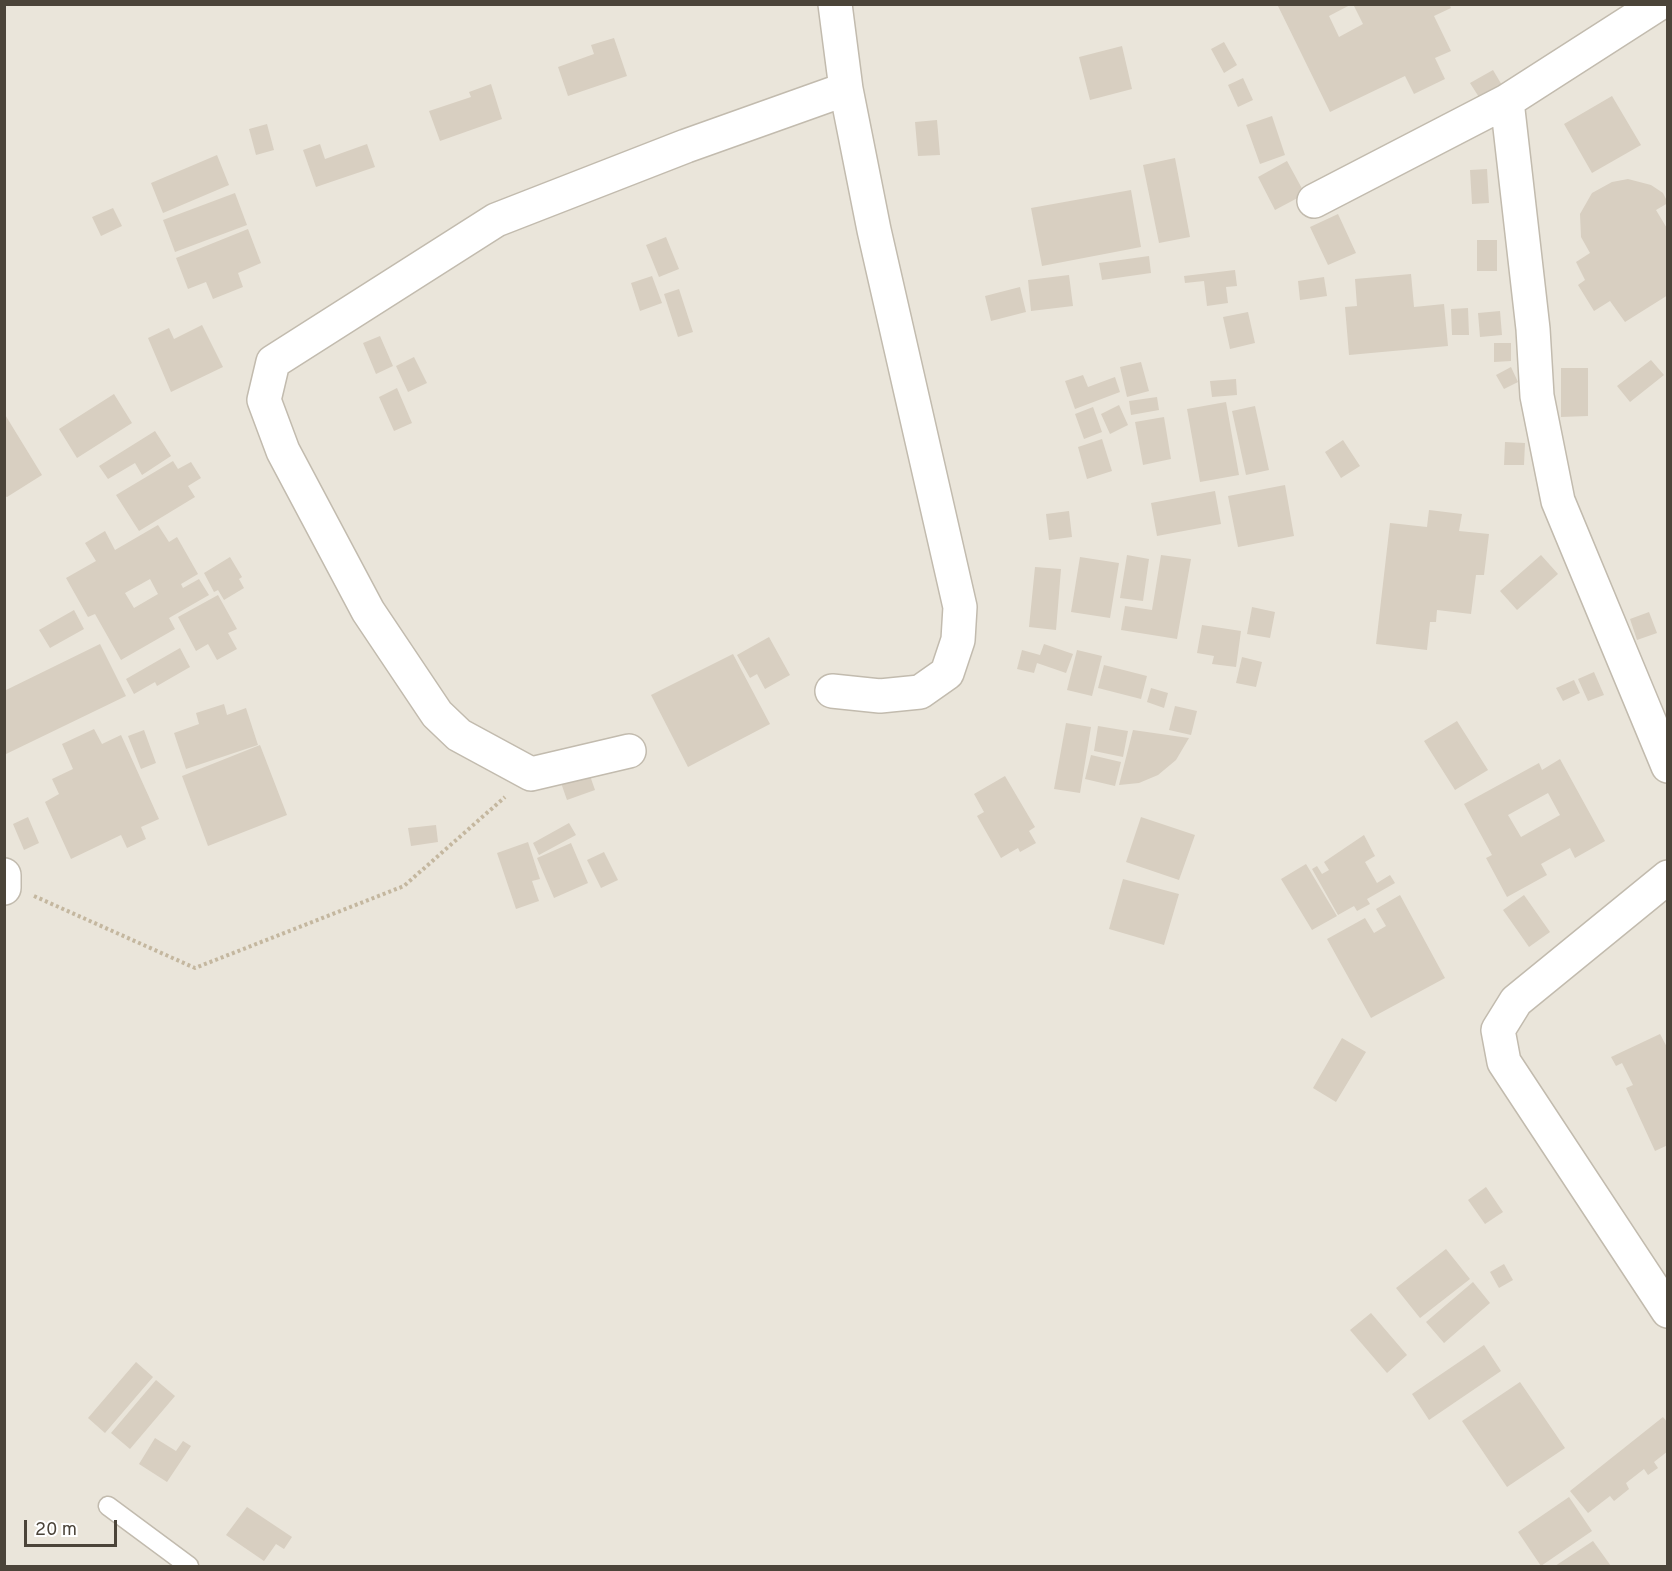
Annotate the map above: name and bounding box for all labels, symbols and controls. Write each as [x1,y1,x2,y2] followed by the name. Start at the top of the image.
[27,1508,120,1546] scale bar
[35,1519,77,1542] text: 20 m

